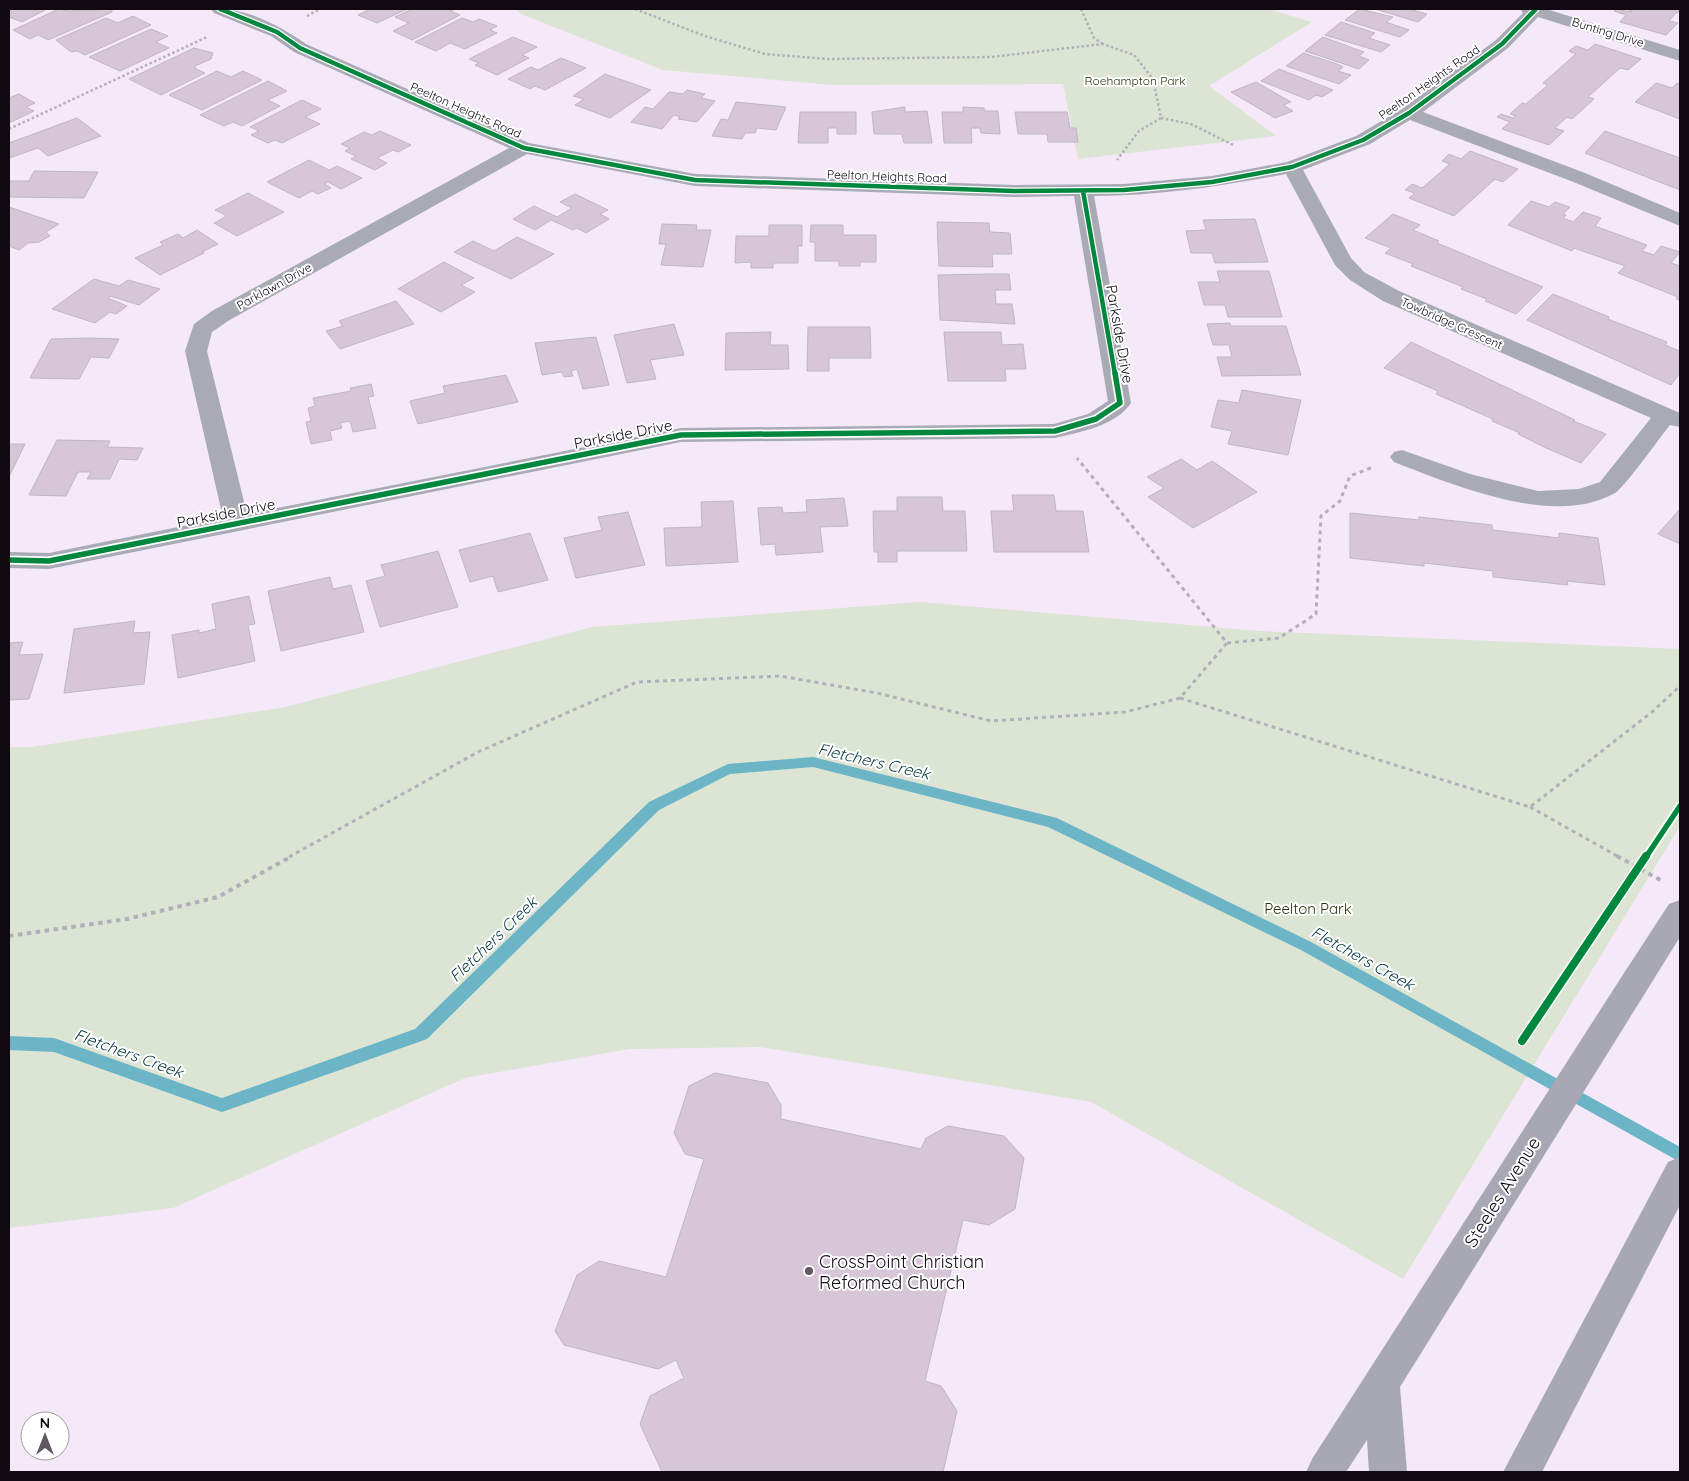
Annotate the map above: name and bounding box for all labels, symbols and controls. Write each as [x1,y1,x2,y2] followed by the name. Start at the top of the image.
[1570,14,1646,50] street label: Bunting Drive
[1376,41,1482,123] street label: Peelton Heights Road
[1084,73,1186,88] park label: Roehampton Park
[408,79,524,141] street label: Peelton Heights Road
[827,166,947,186] street label: Peelton Heights Road
[234,259,314,313] street label: Parklawn Drive
[1102,283,1138,385] street label: Parkside Drive
[1399,294,1505,352] street label: Towbridge Crescent
[572,415,674,453] street label: Parkside Drive
[175,494,277,532] street label: Parkside Drive
[816,738,933,784] water label: Fletchers Creek
[445,891,542,986] water label: Fletchers Creek
[1264,899,1352,918] park label: Peelton Park
[1308,922,1419,995] water label: Fletchers Creek
[72,1024,187,1082] water label: Fletchers Creek
[1459,1133,1545,1251] street label: Steeles Avenue
[819,1250,984,1294] place label: CrossPoint Christian Reformed Church
[803,1265,815,1277] marker: CrossPoint Christian Reformed Church
[20,1411,70,1461] north arrow
[40,1414,50,1432] text: N

